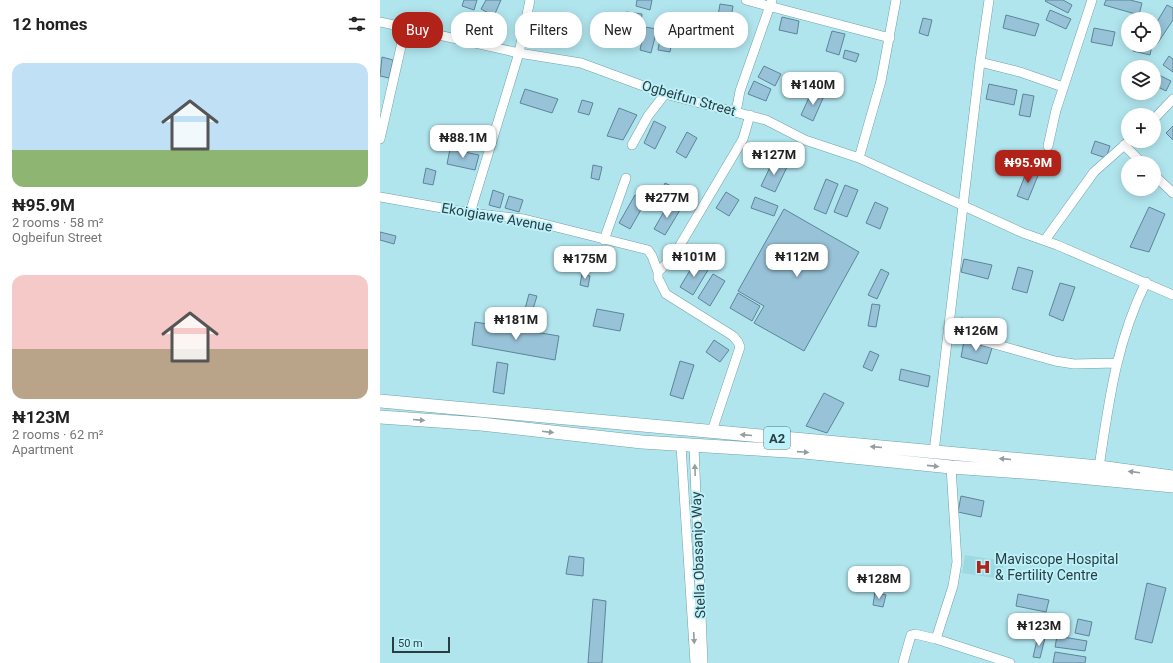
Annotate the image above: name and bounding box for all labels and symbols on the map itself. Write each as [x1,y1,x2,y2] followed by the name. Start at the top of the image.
[785,72,841,106] pin: ₦140M
[640,77,738,119] street label: Ogbeifun Street
[430,125,496,159] pin: ₦88.1M
[746,142,802,176] pin: ₦127M
[995,150,1061,184] pin: ₦95.9M
[639,185,695,219] pin: ₦277M
[440,199,554,235] street label: Ekoigiawe Avenue
[666,244,722,278] pin: ₦101M
[769,244,825,278] pin: ₦112M
[557,246,613,280] pin: ₦175M
[488,307,544,341] pin: ₦181M
[948,318,1004,352] pin: ₦126M
[413,417,425,423] one-way arrow
[764,427,790,449] road number: A2
[542,429,554,435] one-way arrow
[740,431,752,438] one-way arrow
[870,444,882,450] one-way arrow
[797,449,809,456] one-way arrow
[999,455,1011,462] one-way arrow
[927,462,939,469] one-way arrow
[691,464,698,476] one-way arrow
[1128,469,1140,475] one-way arrow
[688,491,708,619] street label: Stella Obasanjo Way
[995,551,1118,583] place label: Maviscope Hospital & Fertility Centre
[974,558,992,576] hospital icon: Maviscope Hospital & Fertility Centre
[851,566,907,600] pin: ₦128M
[1011,613,1067,647] pin: ₦123M
[691,632,697,645] one-way arrow
[392,635,450,654] scale bar

